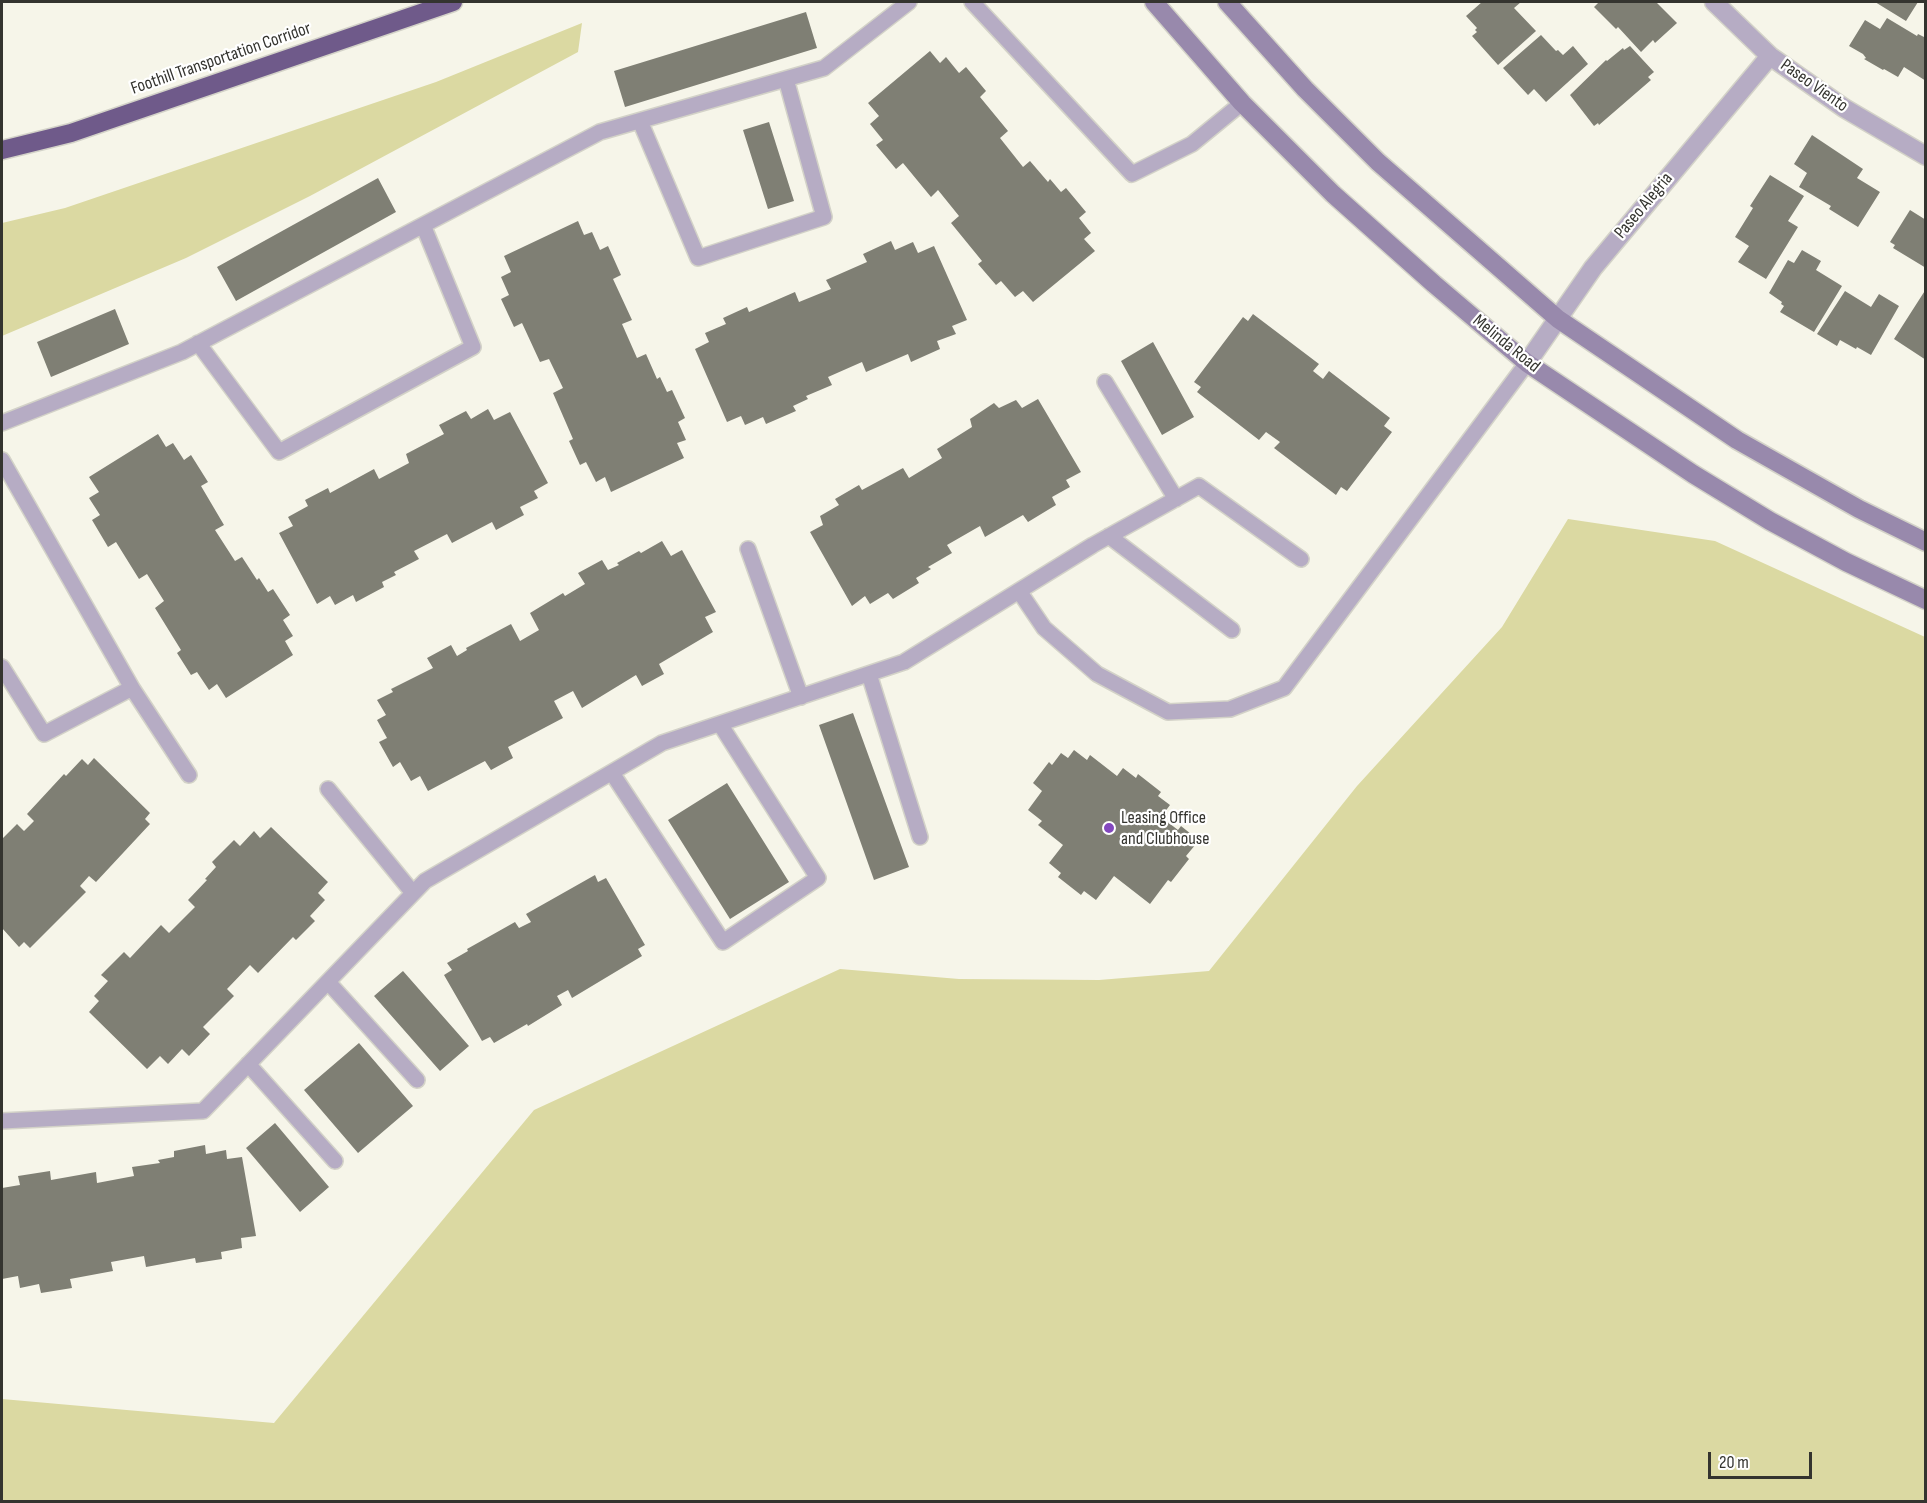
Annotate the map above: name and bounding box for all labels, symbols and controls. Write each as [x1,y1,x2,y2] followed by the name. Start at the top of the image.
[128,18,314,100] street label: Foothill Transportation Corridor
[1776,55,1852,117] street label: Paseo Viento
[1610,169,1678,243] street label: Paseo Alegria
[1468,310,1544,378] street label: Melinda Road
[1121,807,1209,850] place label: Leasing Office and Clubhouse
[1102,821,1116,835] marker: Leasing Office and Clubhouse
[1711,1440,1814,1478] scale bar
[1719,1452,1749,1473] text: 20 m

